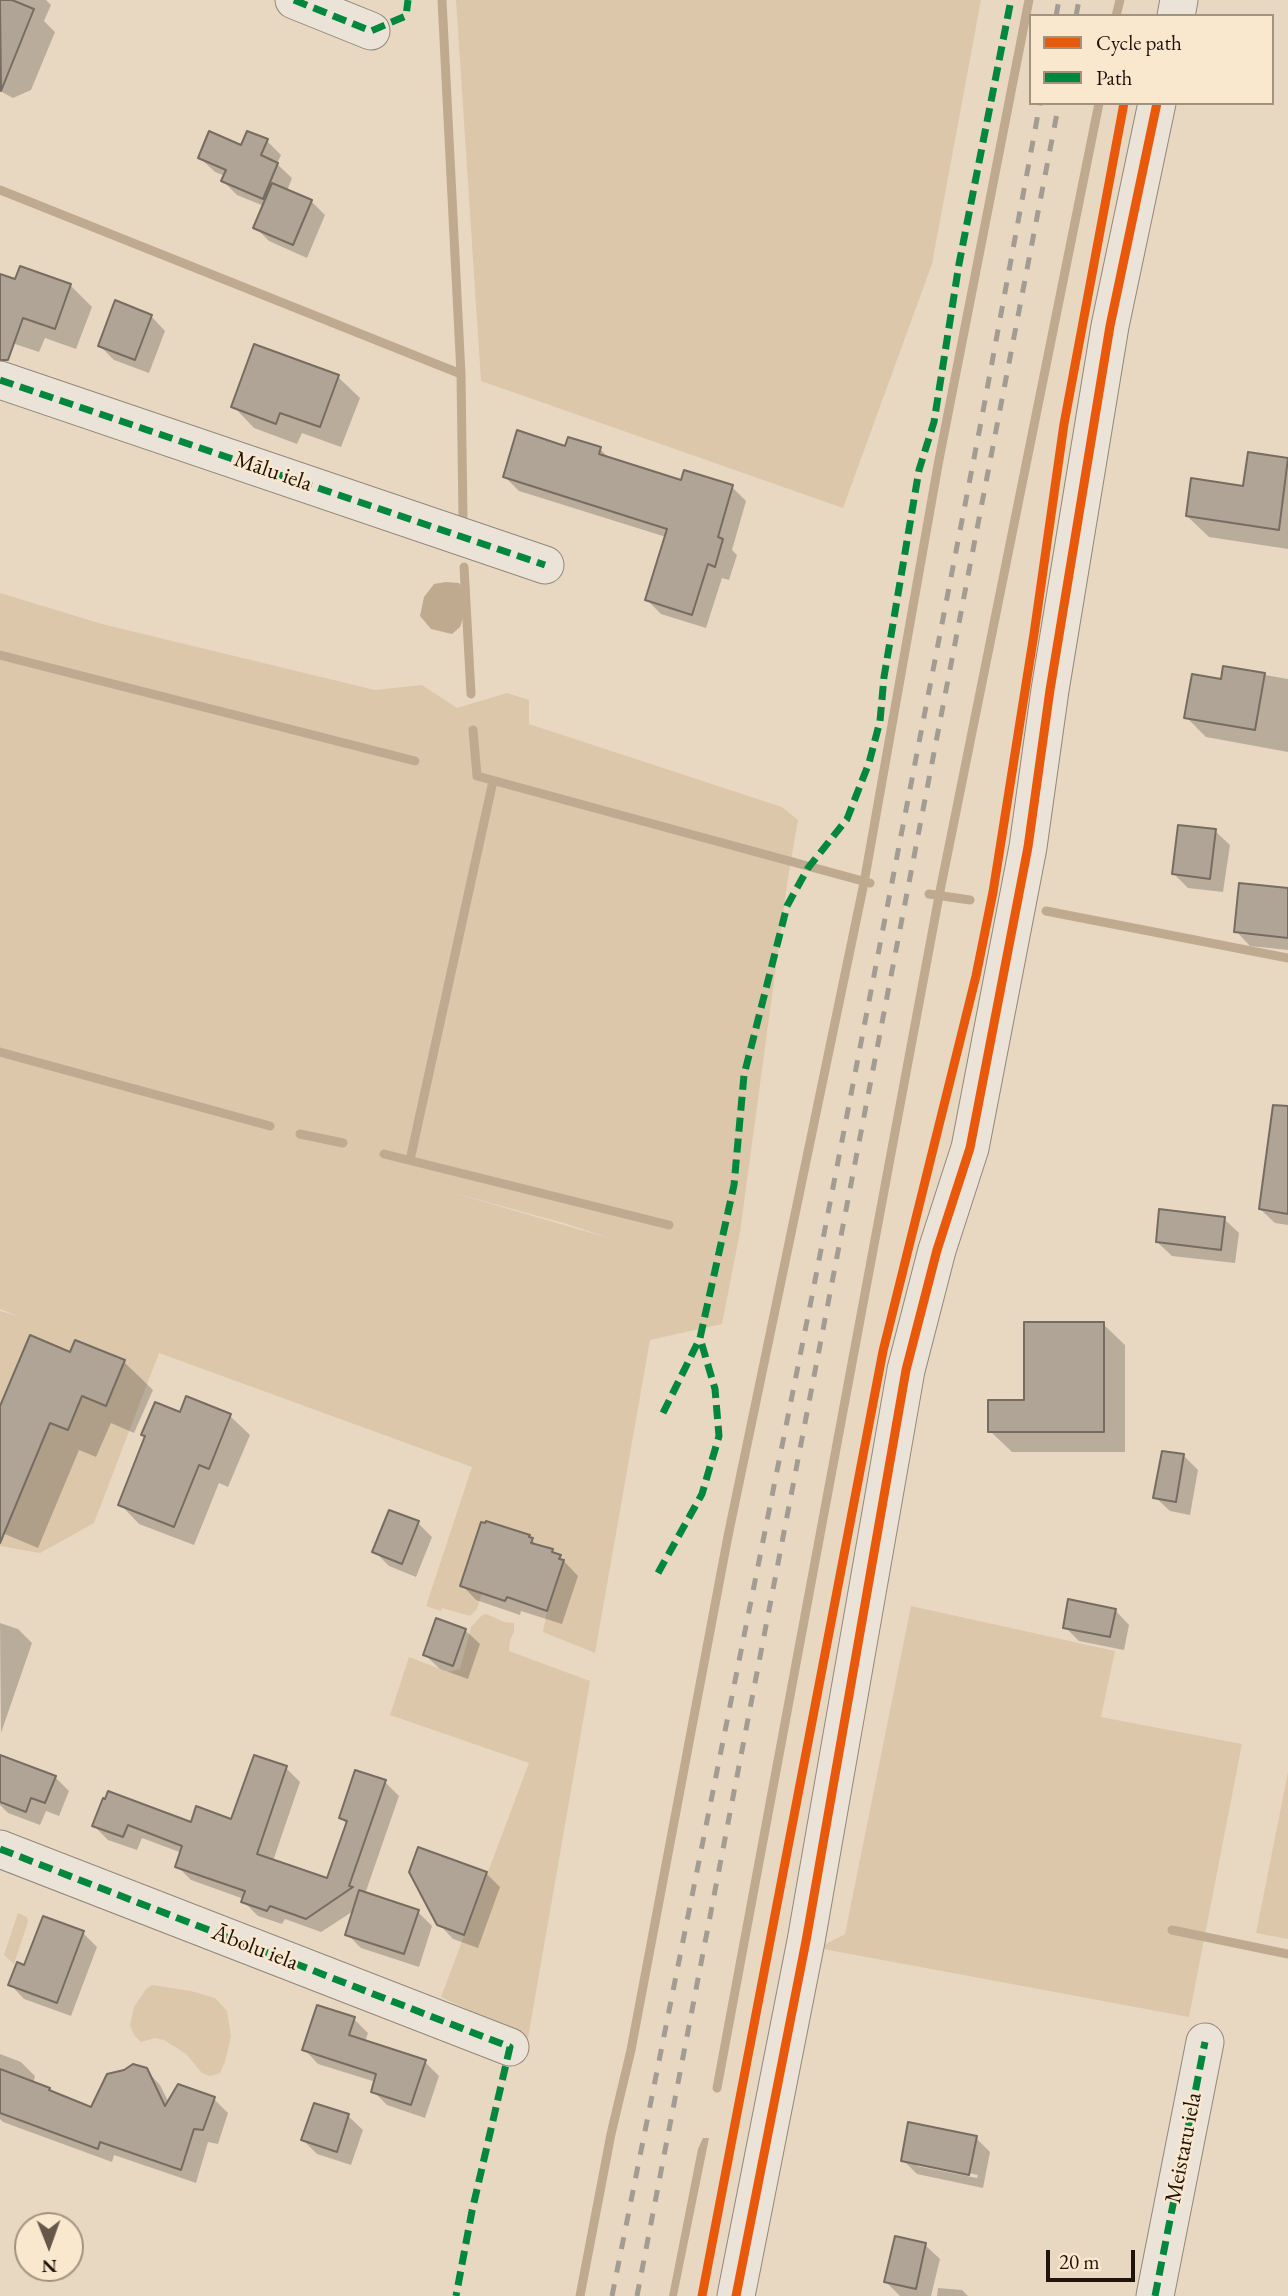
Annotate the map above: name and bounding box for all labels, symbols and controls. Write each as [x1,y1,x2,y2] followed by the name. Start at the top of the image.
[1029,14,1274,105] legend
[1096,29,1182,56] text: Cycle path
[1096,64,1132,91] text: Path
[230,446,316,498] street label: Mālu iela
[208,1919,302,1977] street label: Ābolu iela
[1160,2090,1208,2206] street label: Meistaru iela
[14,2212,84,2282] north arrow
[1050,2236,1139,2280] scale bar
[1059,2248,1100,2275] text: 20 m
[41,2254,57,2279] text: N

